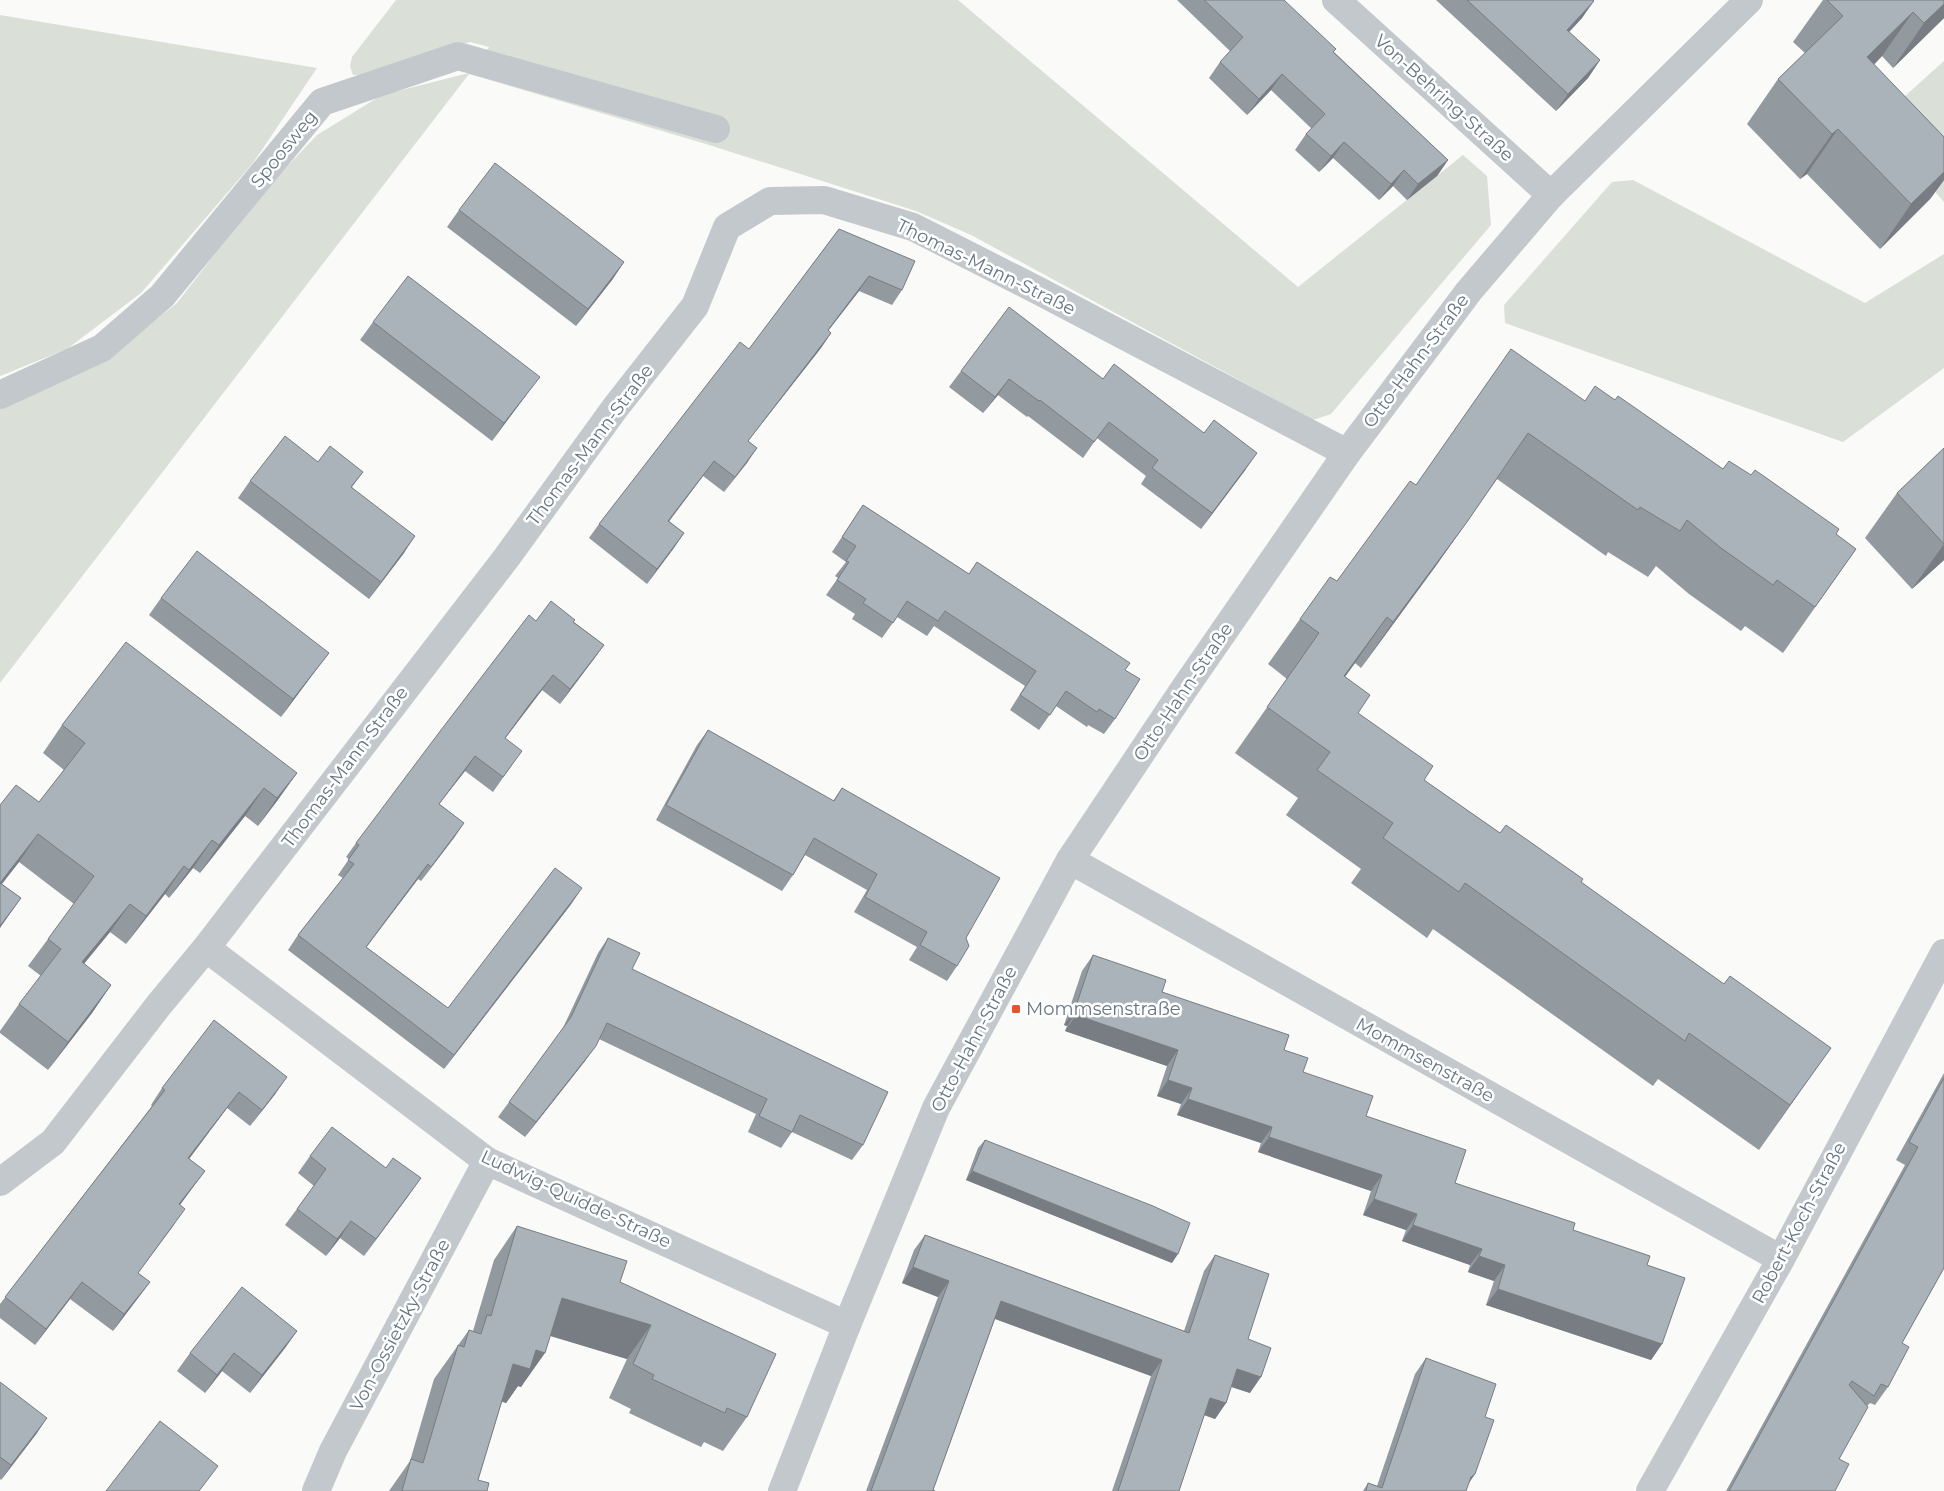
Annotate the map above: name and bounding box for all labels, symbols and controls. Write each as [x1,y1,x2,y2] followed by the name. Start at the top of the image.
[1370,30,1518,166] street label: Von-Behring-Straße
[246,106,322,192] street label: Spoosweg
[893,214,1079,320] street label: Thomas-Mann-Straße
[1358,290,1474,432] street label: Otto-Hahn-Straße
[522,360,658,530] street label: Thomas-Mann-Straße
[1129,619,1238,765] street label: Otto-Hahn-Straße
[277,682,413,852] street label: Thomas-Mann-Straße
[926,962,1022,1116] street label: Otto-Hahn-Straße
[1026,998,1181,1020] place label: Mommsenstraße
[1010,1003,1022,1015] marker: Mommsenstraße
[1352,1013,1498,1107] street label: Mommsenstraße
[1747,1138,1851,1307] street label: Robert-Koch-Straße
[477,1145,675,1253] street label: Ludwig-Quidde-Straße
[345,1235,455,1415] street label: Von-Ossietzky-Straße

